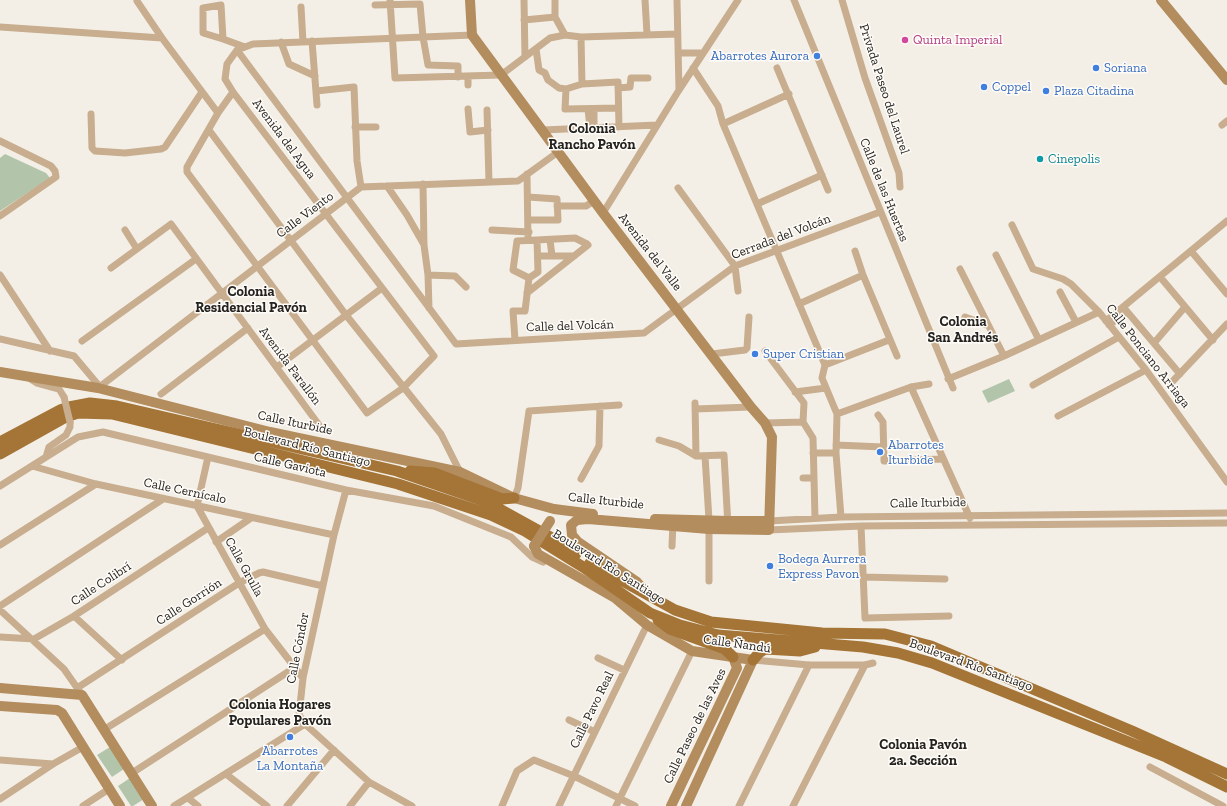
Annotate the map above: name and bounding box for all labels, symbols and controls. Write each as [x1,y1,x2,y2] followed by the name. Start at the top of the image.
[856,22,912,156] street label: Privada Paseo del Laurel
[913,32,1003,48] place label: Quinta Imperial
[900,35,910,45] marker: Quinta Imperial
[711,48,809,64] place label: Abarrotes Aurora
[812,51,822,61] marker: Abarrotes Aurora
[1104,60,1147,76] place label: Soriana
[1091,63,1101,73] marker: Soriana
[992,79,1031,95] place label: Coppel
[979,82,989,92] marker: Coppel
[1054,83,1134,99] place label: Plaza Citadina
[1041,86,1051,96] marker: Plaza Citadina
[249,96,319,182] street label: Avenida del Agua
[549,121,635,154] district label: Colonia Rancho Pavón
[856,136,912,244] street label: Calle de las Huertas
[1048,151,1100,167] place label: Cinepolis
[1035,154,1045,164] marker: Cinepolis
[273,188,337,242] street label: Calle Viento
[615,210,685,294] street label: Avenida del Valle
[729,211,833,263] street label: Cerrada del Volcán
[195,284,307,316] district label: Colonia Residencial Pavón
[1103,301,1193,411] street label: Calle Ponciano Arriaga
[927,314,999,346] district label: Colonia San Andrés
[526,317,614,335] street label: Calle del Volcán
[256,324,324,408] street label: Avenida Farallón
[763,346,844,362] place label: Super Cristian
[750,349,760,359] marker: Super Cristian
[256,407,334,439] street label: Calle Iturbide
[242,424,372,470] street label: Boulevard Río Santiago
[888,437,944,468] place label: Abarrotes Iturbide
[875,447,885,457] marker: Abarrotes Iturbide
[252,449,328,481] street label: Calle Gaviota
[142,475,228,507] street label: Calle Cernícalo
[567,489,645,513] street label: Calle Iturbide
[890,495,966,511] street label: Calle Iturbide
[550,526,668,608] street label: Boulevard Río Santiago
[221,535,267,599] street label: Calle Grulla
[778,551,866,582] place label: Bodega Aurrera Express Pavon
[68,559,134,609] street label: Calle Colibrí
[765,561,775,571] marker: Bodega Aurrera Express Pavon
[153,575,225,629] street label: Calle Gorrión
[283,611,313,685] street label: Calle Cóndor
[702,632,772,656] street label: Calle Ñandú
[907,635,1035,695] street label: Boulevard Río Santiago
[660,666,730,786] street label: Calle Paseo de las Aves
[567,669,617,751] street label: Calle Pavo Real
[229,697,331,730] district label: Colonia Hogares Populares Pavón
[285,732,295,742] marker: Abarrotes La Montaña
[879,737,967,770] district label: Colonia Pavón 2a. Sección
[257,743,323,774] place label: Abarrotes La Montaña

